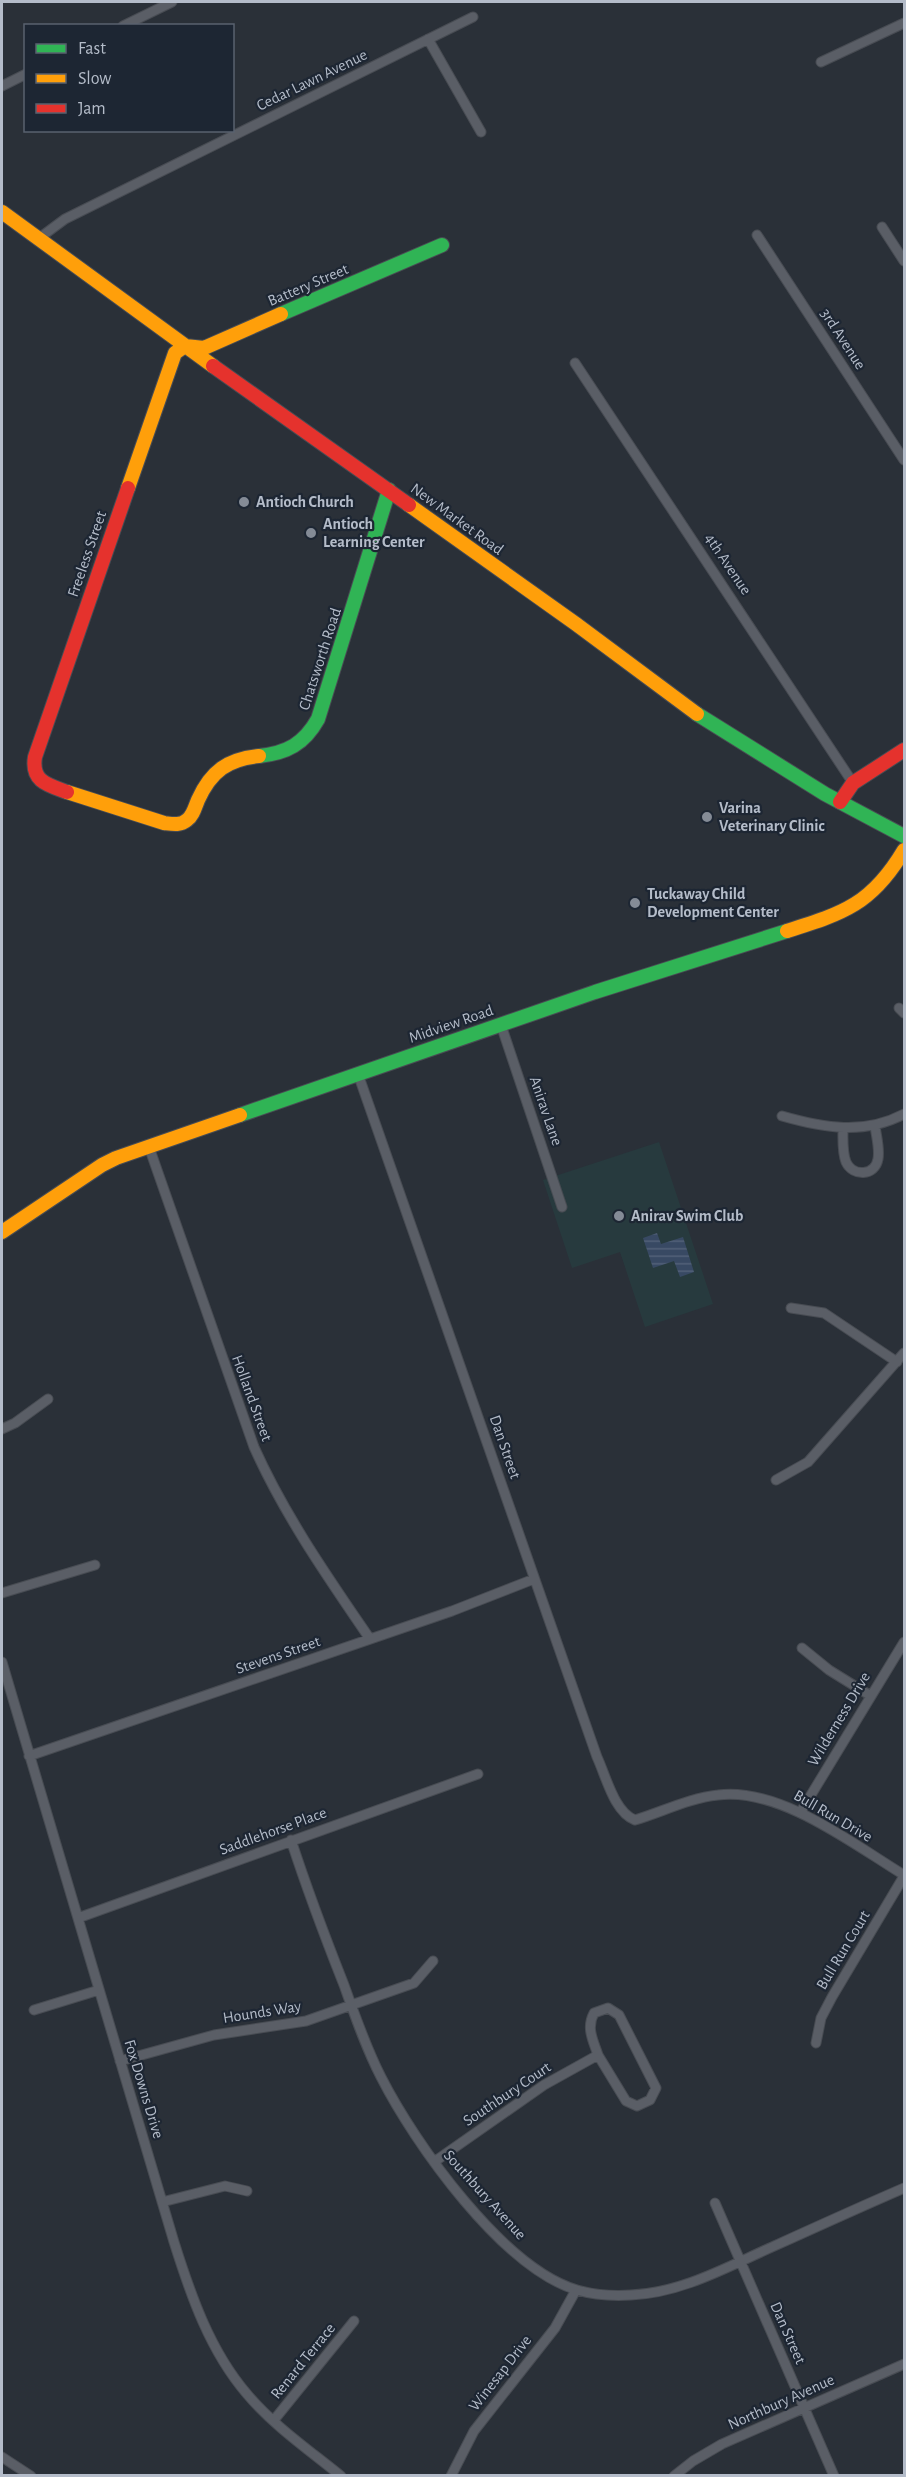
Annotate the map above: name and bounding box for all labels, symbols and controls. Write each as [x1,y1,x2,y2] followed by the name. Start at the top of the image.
[24,24,234,132] legend
[78,40,106,58] text: Fast
[254,46,370,114] street label: Cedar Lawn Avenue
[78,70,111,88] text: Slow
[78,100,106,118] text: Jam
[265,261,351,310] street label: Battery Street
[817,306,869,372] street label: 3rd Avenue
[408,480,506,558] street label: New Market Road
[256,494,354,510] place label: Antioch Church
[237,495,251,509] marker: Antioch Church
[65,509,109,599] street label: Freeless Street
[323,516,425,550] place label: Antioch Learning Center
[304,526,318,540] marker: Antioch Learning Center
[702,530,754,598] street label: 4th Avenue
[296,606,344,712] street label: Chatsworth Road
[719,800,825,835] place label: Varina Veterinary Clinic
[700,810,714,824] marker: Varina Veterinary Clinic
[647,886,779,920] place label: Tuckaway Child Development Center
[628,896,642,910] marker: Tuckaway Child Development Center
[407,1002,495,1046] street label: Midview Road
[527,1074,565,1148] street label: Anirav Lane
[631,1208,743,1224] place label: Anirav Swim Club
[612,1209,626,1223] marker: Anirav Swim Club
[229,1353,275,1443] street label: Holland Street
[487,1413,523,1481] street label: Dan Street
[234,1633,322,1677] street label: Stevens Street
[805,1669,873,1769] street label: Wilderness Drive
[791,1787,875,1845] street label: Bull Run Drive
[217,1804,329,1858] street label: Saddlehorse Place
[813,1908,873,1992] street label: Bull Run Court
[222,1998,303,2027] street label: Hounds Way
[121,2038,167,2140] street label: Fox Downs Drive
[460,2059,554,2130] street label: Southbury Court
[440,2147,529,2244] street label: Southbury Avenue
[767,2300,809,2366] street label: Dan Street
[268,2320,338,2402] street label: Renard Terrace
[466,2332,534,2414] street label: Winesap Drive
[725,2371,837,2434] street label: Northbury Avenue

